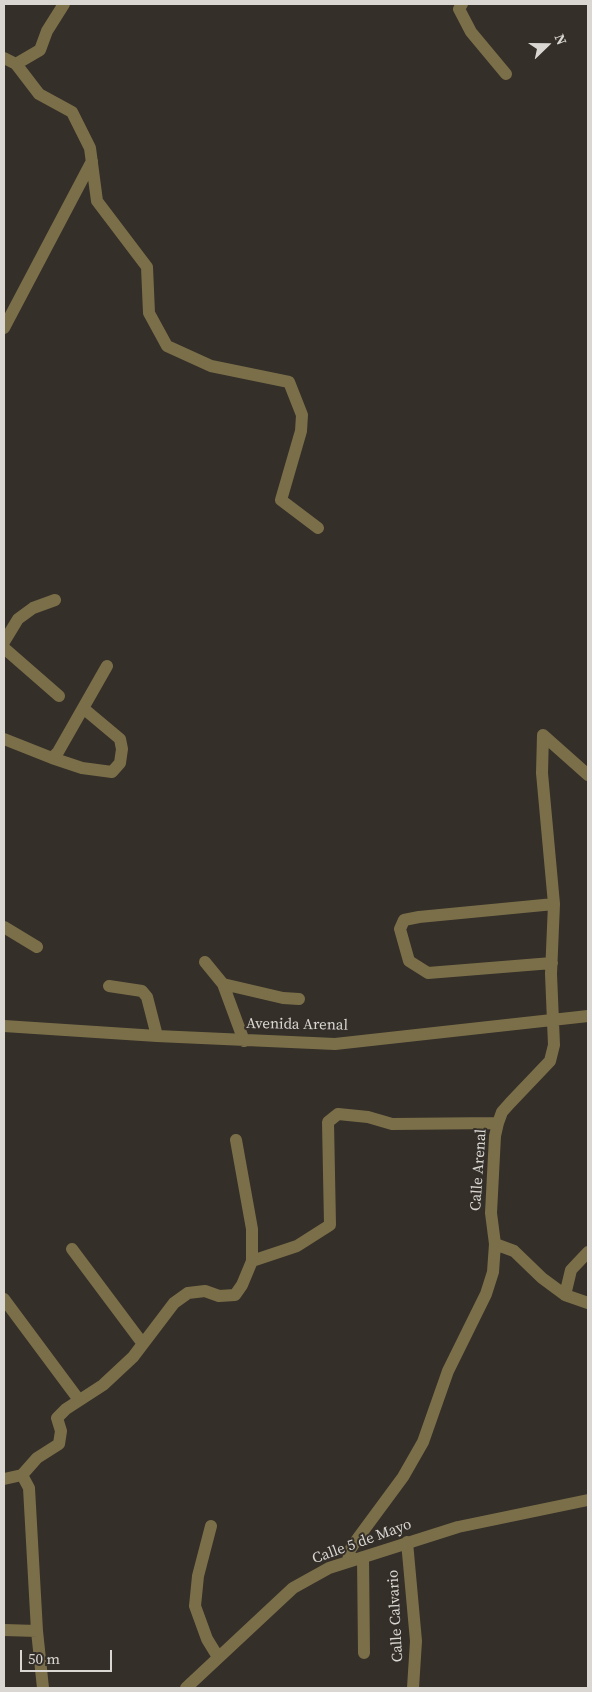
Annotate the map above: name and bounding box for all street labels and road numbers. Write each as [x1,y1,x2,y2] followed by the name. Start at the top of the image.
[246,1015,348,1035] street label: Avenida Arenal
[467,1128,491,1212] street label: Calle Arenal
[310,1516,414,1568] street label: Calle 5 de Mayo
[385,1569,407,1663] street label: Calle Calvario

